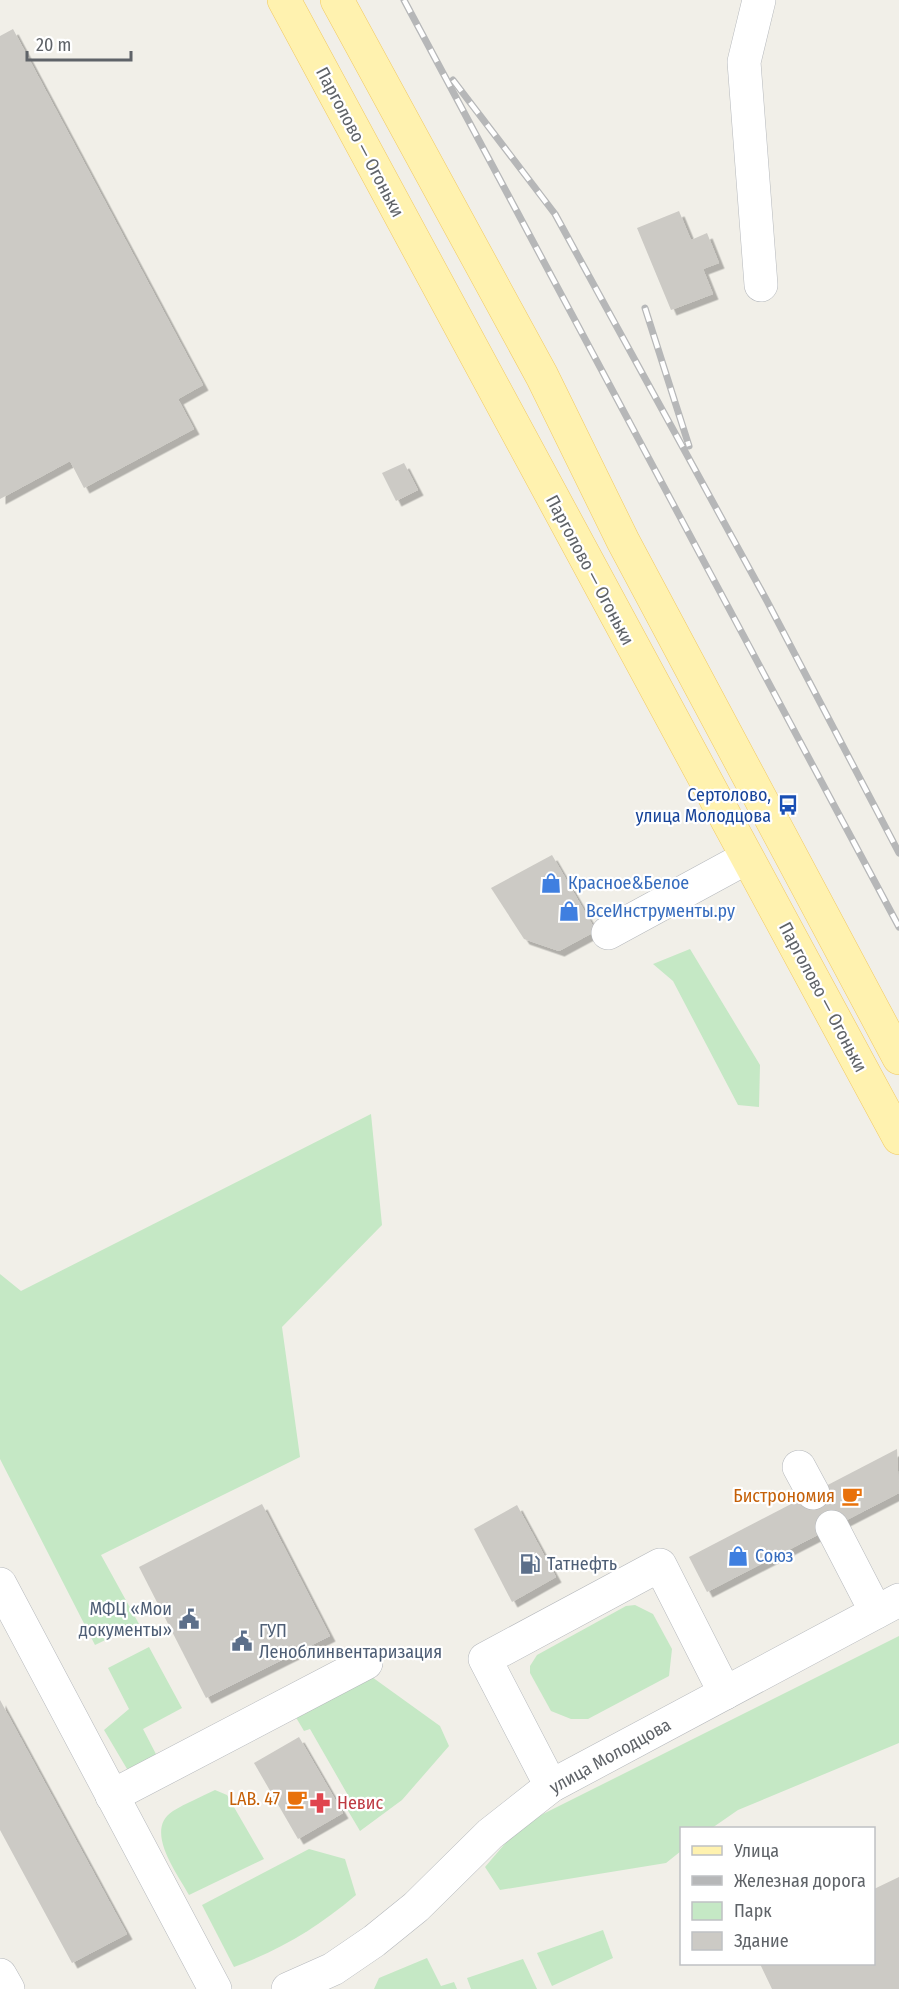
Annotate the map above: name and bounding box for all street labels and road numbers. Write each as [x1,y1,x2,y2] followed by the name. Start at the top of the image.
[311,63,409,221] street label: Парголово — Огоньки
[541,491,639,649] street label: Парголово — Огоньки
[774,918,872,1076] street label: Парголово — Огоньки
[545,1713,675,1798] street label: улица Молодцова

